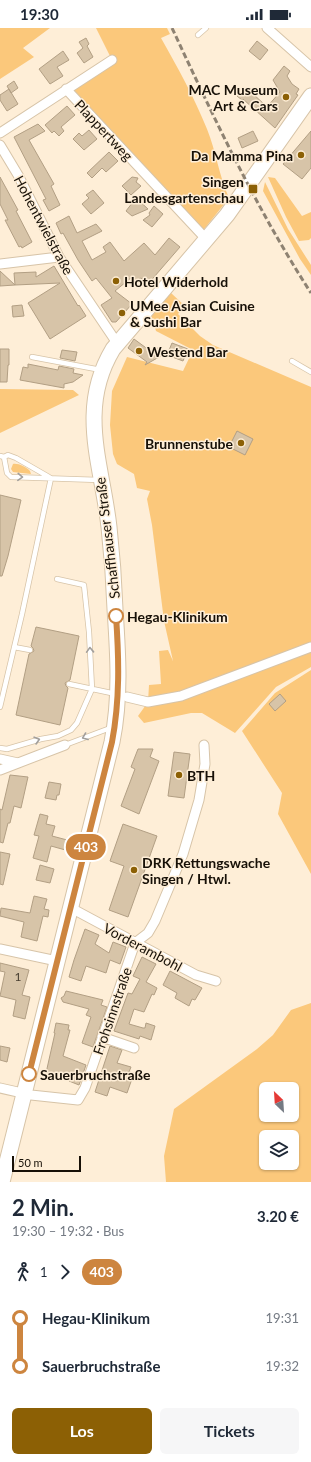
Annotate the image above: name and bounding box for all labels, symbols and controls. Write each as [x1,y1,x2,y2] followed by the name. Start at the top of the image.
[20,5,59,23] text: 19:30
[188,81,278,114] place label: MAC Museum Art & Cars
[281,92,291,102] marker: MAC Museum Art & Cars
[71,96,137,164] street label: Plappertweg
[191,147,293,164] place label: Da Mamma Pina
[296,150,306,160] marker: Da Mamma Pina
[11,172,77,278] street label: Hohentwielstraße
[124,173,244,206] place label: Singen Landesgartenschau
[247,183,259,195] marker: Singen Landesgartenschau
[124,273,228,290] place label: Hotel Widerhold
[111,276,121,286] marker: Hotel Widerhold
[130,297,255,330] place label: UMee Asian Cuisine & Sushi Bar
[117,308,127,318] marker: UMee Asian Cuisine & Sushi Bar
[147,343,229,360] place label: Westend Bar
[134,346,144,356] marker: Westend Bar
[145,435,234,452] place label: Brunnenstube
[236,438,246,448] marker: Brunnenstube
[17,473,23,481] one-way arrow
[91,476,123,600] street label: Schaffhauser Straße
[108,608,124,624] marker: Hegau-Klinikum
[127,608,228,625] place label: Hegau-Klinikum
[86,647,94,653] one-way arrow
[82,733,89,741] one-way arrow
[34,736,41,745] one-way arrow
[187,767,215,784] place label: BTH
[174,770,184,780] marker: BTH
[63,834,109,860] line badge: 403
[74,838,98,855] text: 403
[142,854,271,887] place label: DRK Rettungswache Singen / Htwl.
[129,865,139,875] marker: DRK Rettungswache Singen / Htwl.
[101,919,185,975] street label: Vorderambohl
[89,965,135,1057] street label: Frohsinnstraße
[15,969,22,984] house number: 1
[21,1066,37,1082] marker: Sauerbruchstraße
[40,1066,151,1083] place label: Sauerbruchstraße
[259,1082,299,1122] north arrow
[259,1082,299,1170] map controls
[259,1130,299,1170] button: layers
[12,1154,81,1173] scale bar
[18,1156,43,1169] text: 50 m
[12,1194,74,1221] text: 2 Min.
[257,1207,299,1225] text: 3.20 €
[12,1223,124,1239] text: 19:30 – 19:32 · Bus
[12,1261,34,1283] icon: walk
[54,1261,76,1283] icon: forward
[90,1263,114,1280] text: 403
[40,1264,48,1280] text: 1
[42,1309,150,1327] text: Hegau-Klinikum
[266,1310,299,1326] text: 19:31
[42,1357,160,1375] text: Sauerbruchstraße
[266,1358,299,1374] text: 19:32
[12,1408,152,1454] button: Los
[160,1408,299,1454] button: Tickets

